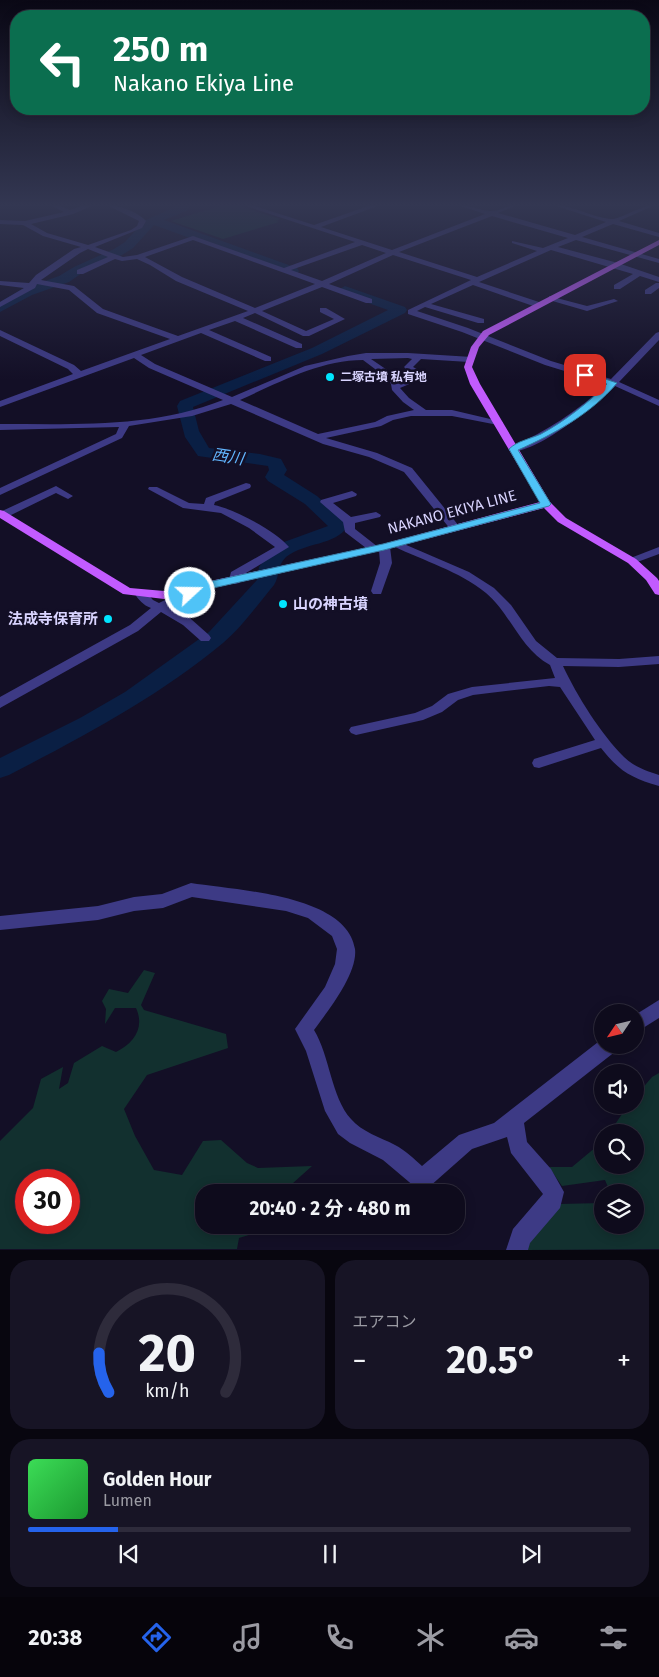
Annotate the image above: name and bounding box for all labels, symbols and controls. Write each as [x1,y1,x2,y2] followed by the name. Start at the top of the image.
[113,28,208,70] text: 250 m
[30,30,95,95] icon: left
[113,70,294,97] text: Nakano Ekiya Line
[564,354,606,396] pin
[571,361,599,389] icon: arrive
[340,370,427,384] place label: 二塚古墳 私有地
[324,371,336,383] marker: 二塚古墳 私有地
[211,445,247,469] water label: 西川
[386,486,518,538] street label: NAKANO EKIYA LINE
[163,566,215,618] position arrow
[293,595,368,613] place label: 山の神古墳
[277,598,289,610] marker: 山の神古墳
[8,610,98,628] place label: 法成寺保育所
[102,613,114,625] marker: 法成寺保育所
[594,1004,644,1054] north arrow
[594,1004,644,1234] map controls
[594,1064,644,1114] button: sound
[594,1124,644,1174] button: search
[15,1169,80,1234] speed limit sign: 30
[594,1184,644,1234] button: layers
[249,1197,411,1220] text: 20:40 · 2 分 · 480 m
[353,1312,417,1331] text: エアコン
[139,1322,196,1385] text: 20
[446,1337,537,1383] text: 20.5°
[353,1344,367,1377] text: −
[617,1344,631,1377] text: +
[145,1380,189,1402] text: km/h
[103,1468,212,1491] text: Golden Hour
[103,1491,152,1510] text: Lumen
[115,1540,143,1568] icon: previous
[316,1540,344,1568] icon: pause
[517,1540,545,1568] icon: next
[139,1620,174,1655] icon: directions
[230,1620,265,1655] icon: music
[322,1620,357,1655] icon: phone
[413,1620,448,1655] icon: climate
[504,1620,539,1655] icon: car
[596,1620,631,1655] icon: filters
[28,1624,82,1651] text: 20:38

